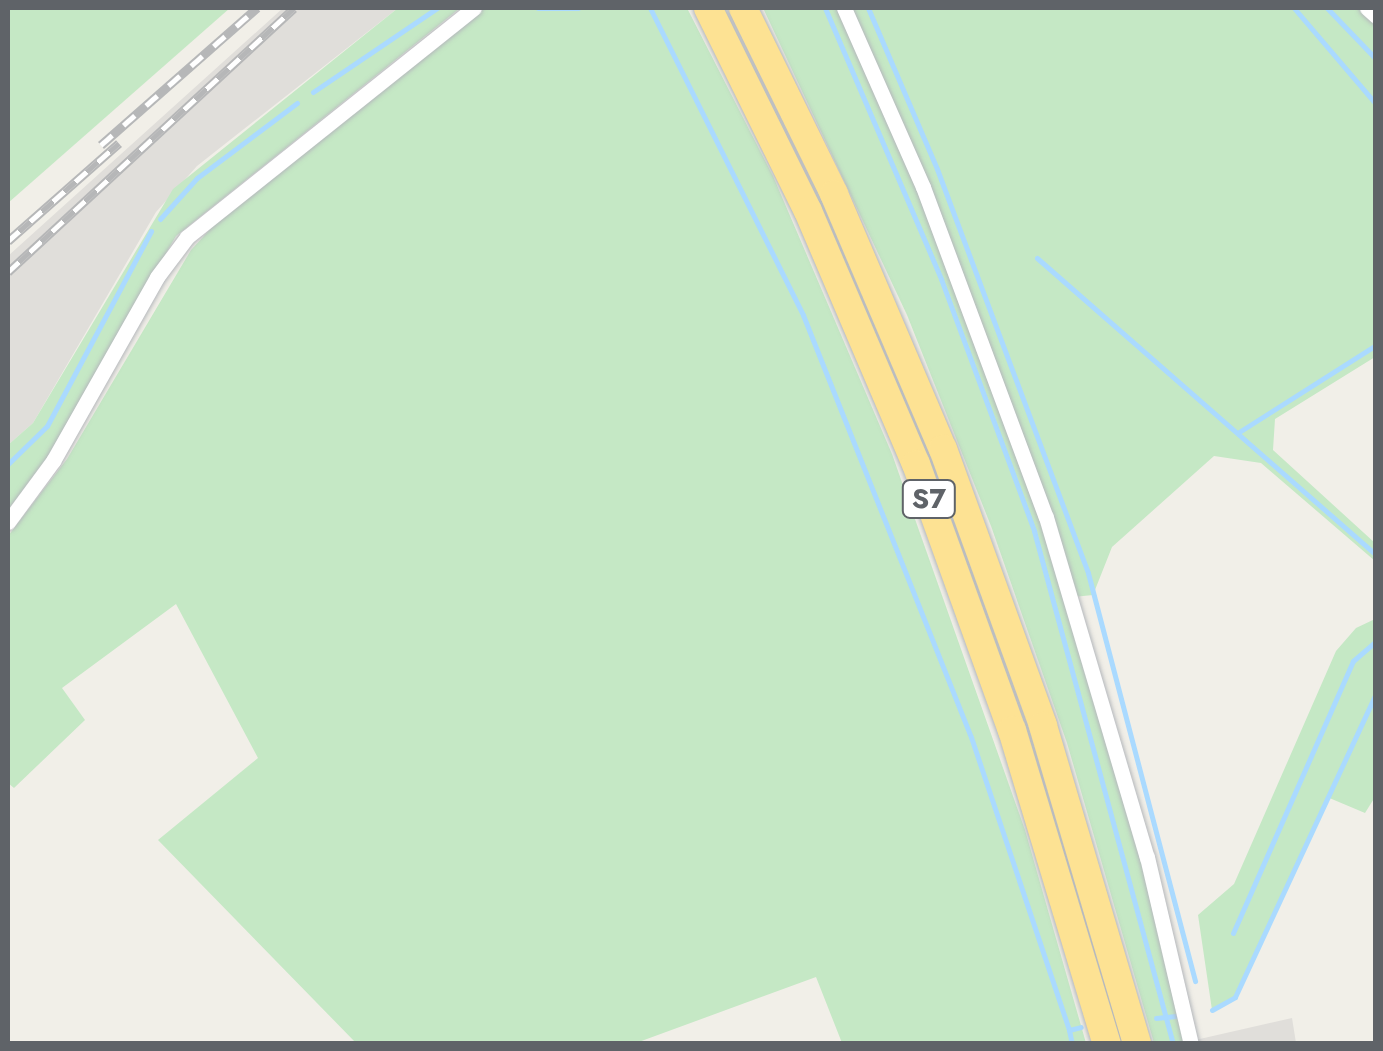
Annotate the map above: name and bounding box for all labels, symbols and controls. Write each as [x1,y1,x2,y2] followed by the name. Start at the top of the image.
[902,476,956,522] road number: S7

